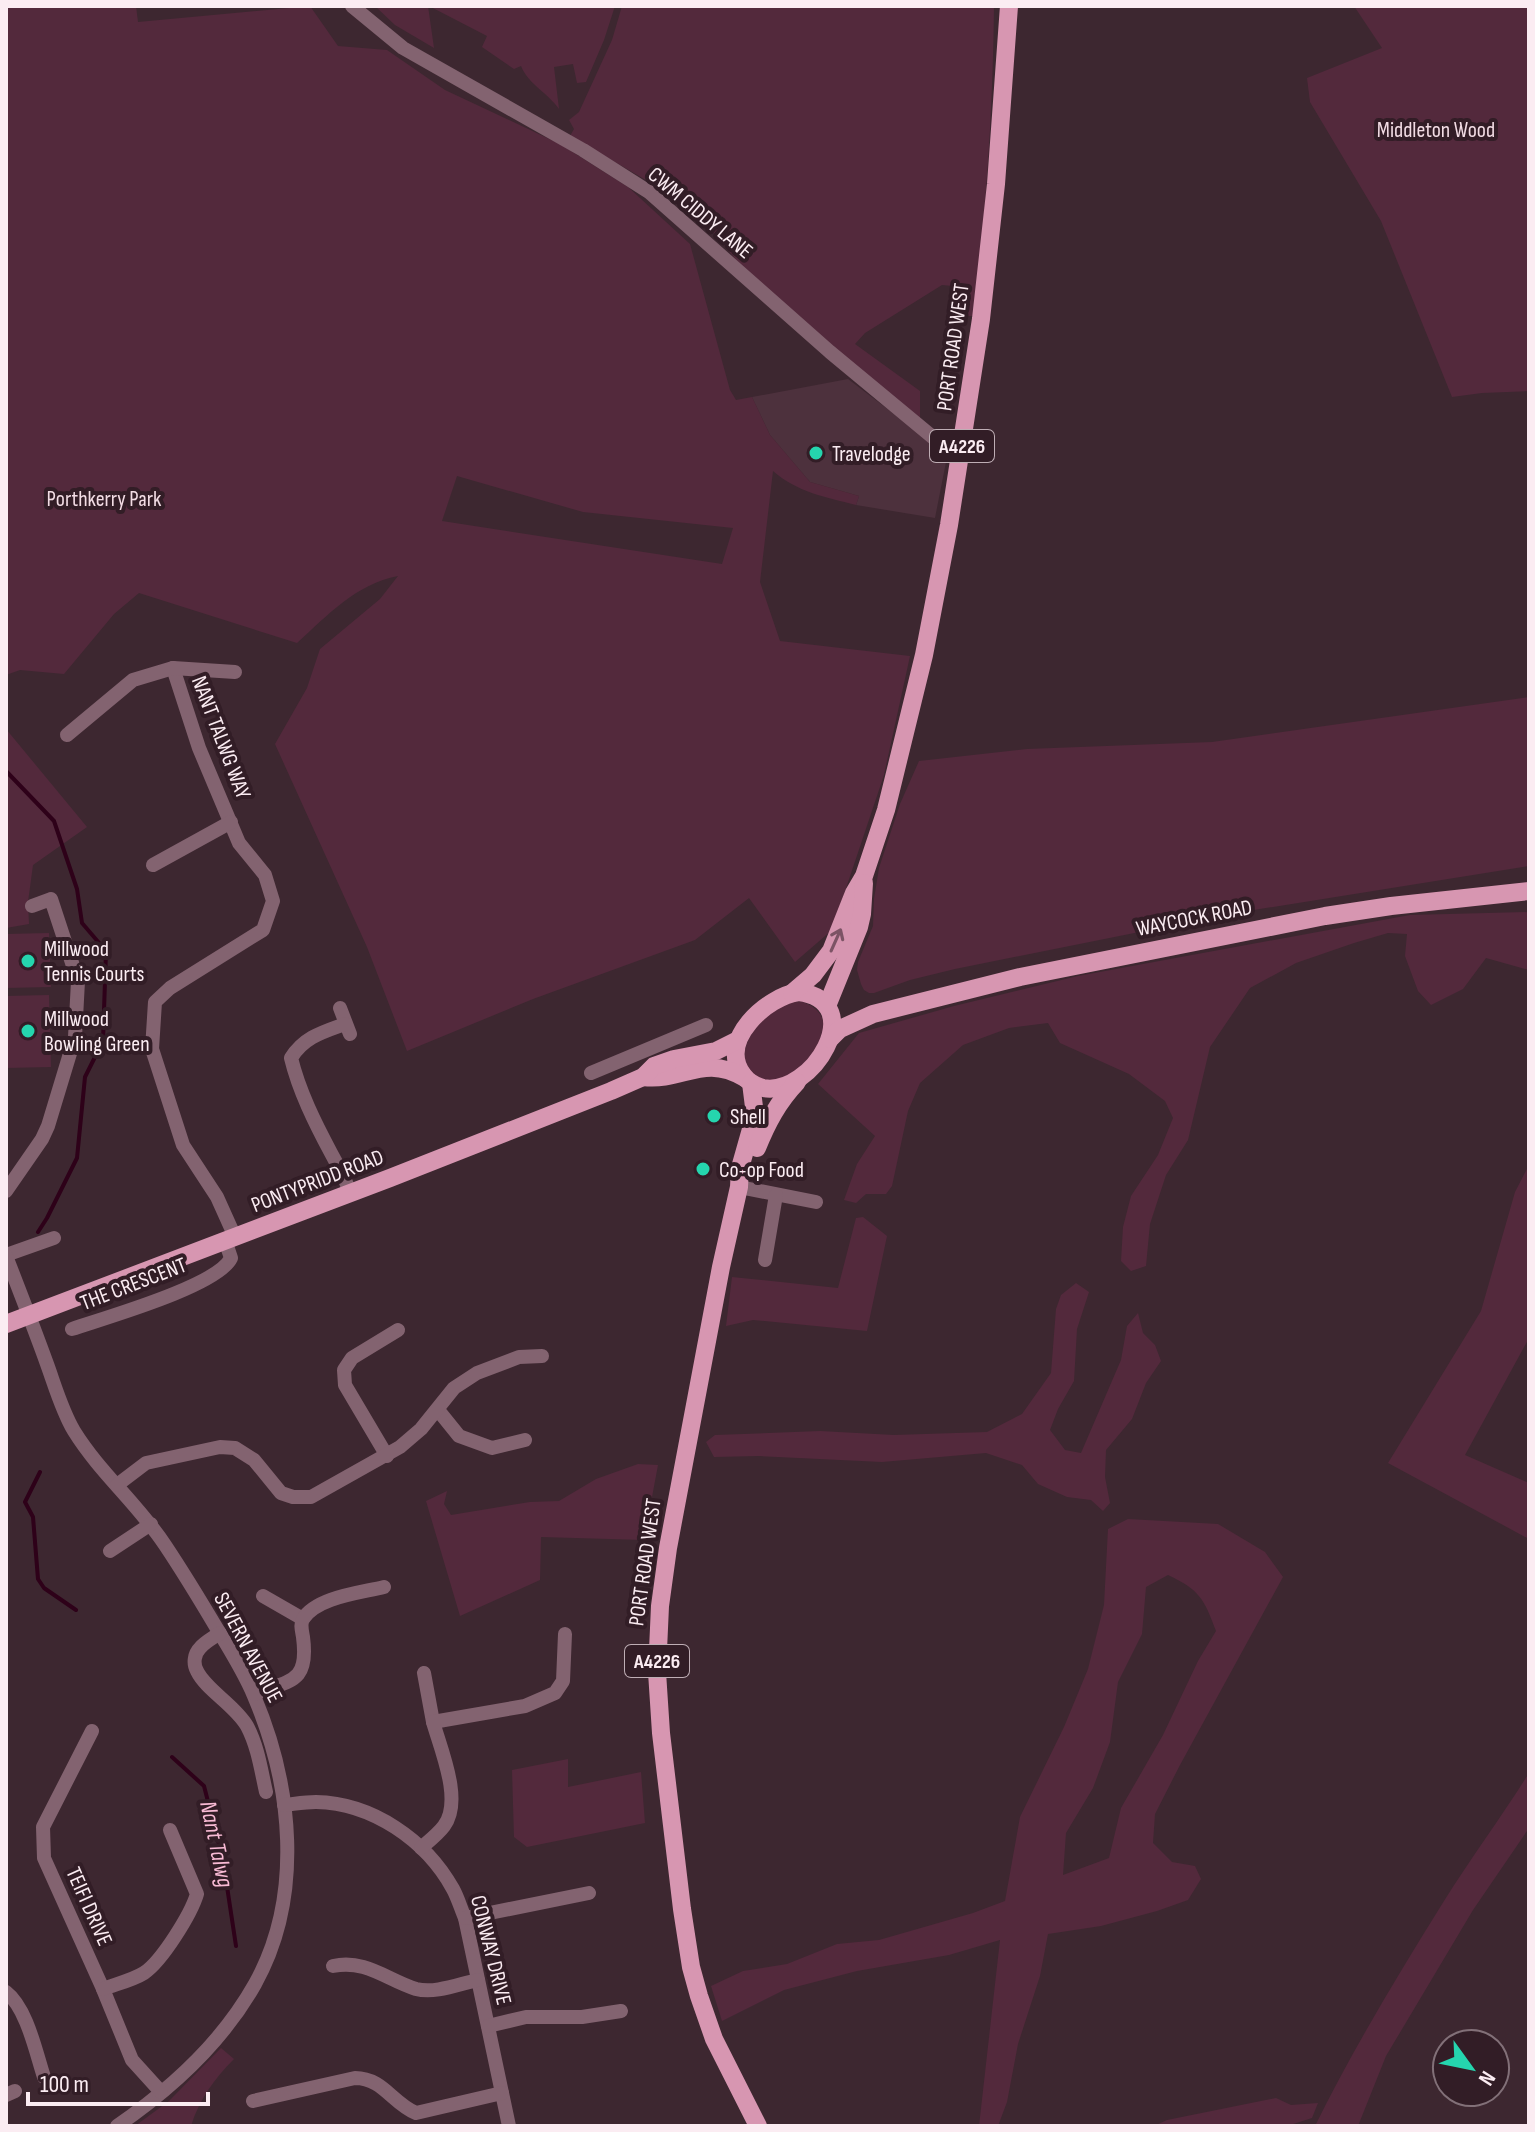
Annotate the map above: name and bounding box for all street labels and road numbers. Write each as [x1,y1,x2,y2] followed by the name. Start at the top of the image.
[642,161,758,265] street label: CWM CIDDY LANE
[931,282,976,413] street label: PORT ROAD WEST
[930,430,994,462] road number: A4226
[185,672,256,803] street label: NANT TALWG WAY
[1134,894,1255,943] street label: WAYCOCK ROAD
[248,1144,387,1219] street label: PONTYPRIDD ROAD
[76,1252,191,1317] street label: THE CRESCENT
[623,1497,668,1628] street label: PORT ROAD WEST
[207,1588,288,1708] street label: SEVERN AVENUE
[625,1645,689,1677] road number: A4226
[59,1863,118,1950] street label: TEIFI DRIVE
[464,1893,517,2008] street label: CONWAY DRIVE

